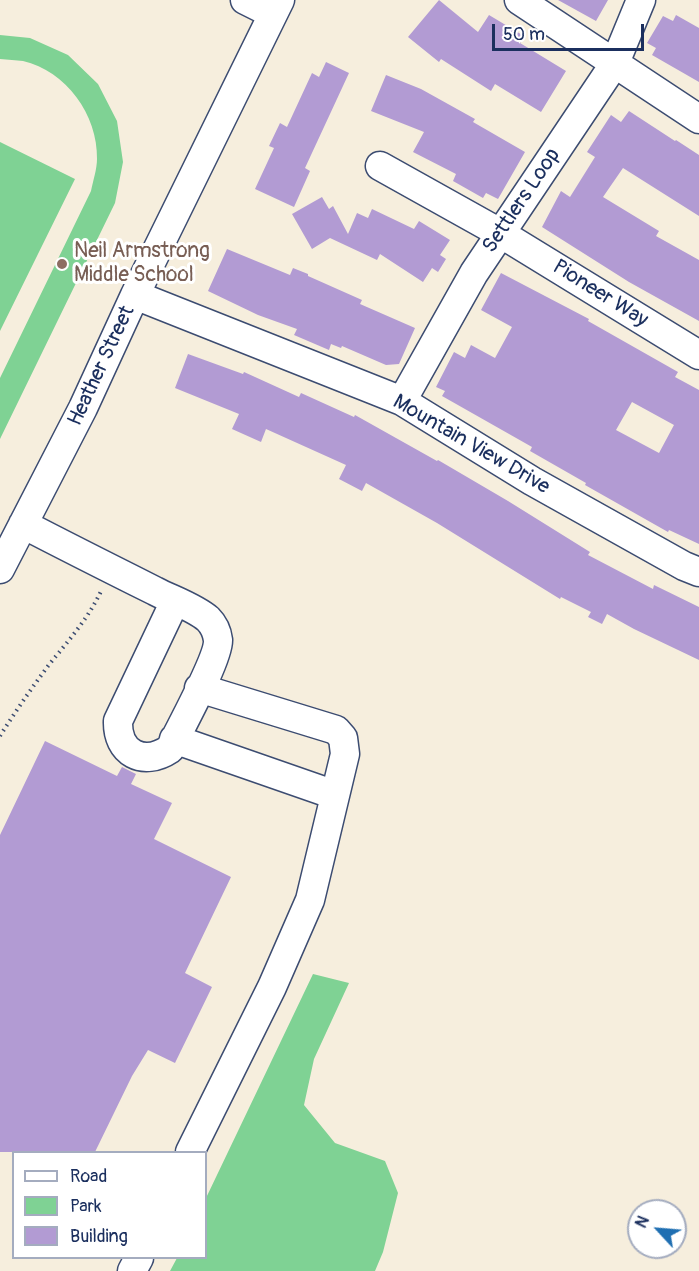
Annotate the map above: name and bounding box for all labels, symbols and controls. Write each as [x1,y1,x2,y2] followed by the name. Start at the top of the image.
[495,12,646,50] scale bar
[503,23,545,46] text: 50 m
[478,144,566,258] street label: Settlers Loop
[74,239,210,289] place label: Neil Armstrong Middle School
[548,255,652,333] street label: Pioneer Way
[55,257,69,271] marker: Neil Armstrong Middle School
[63,302,141,430] street label: Heather Street
[388,390,554,500] street label: Mountain View Drive
[12,1151,207,1259] legend
[70,1165,107,1188] text: Road
[70,1195,102,1218] text: Park
[627,1199,687,1259] north arrow
[631,1213,654,1231] text: N
[70,1225,128,1248] text: Building

